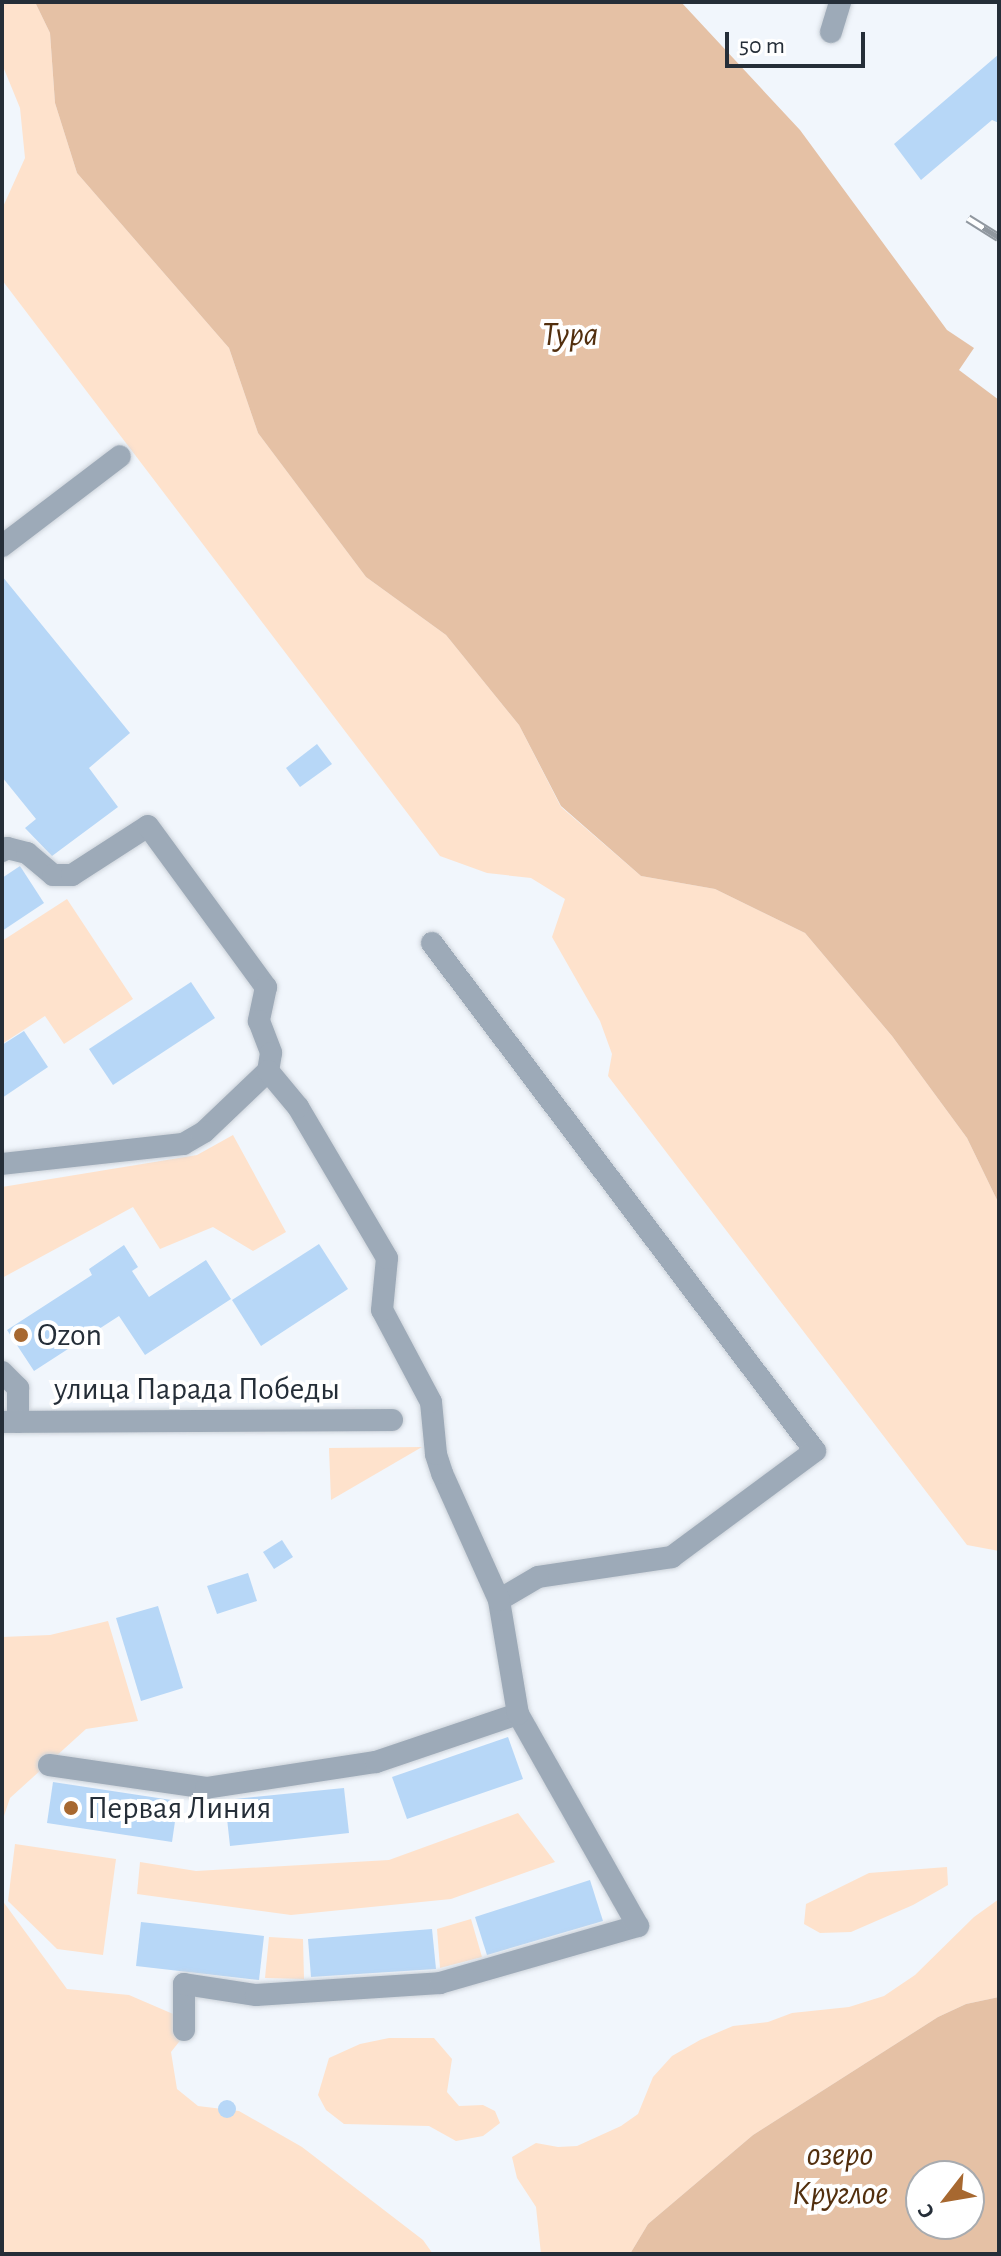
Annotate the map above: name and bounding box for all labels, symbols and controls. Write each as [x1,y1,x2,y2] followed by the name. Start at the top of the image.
[729,16,869,66] scale bar
[739,34,785,58] text: 50 m
[542,316,598,356] water label: Тура
[37,1316,102,1354] place label: Ozon
[12,1326,30,1344] marker: Ozon
[54,1370,340,1408] street label: улица Парада Победы
[87,1789,271,1827] place label: Первая Линия
[62,1799,80,1817] marker: Первая Линия
[792,2135,888,2214] water label: озеро Круглое
[905,2160,985,2240] north arrow
[914,2200,939,2222] text: С

